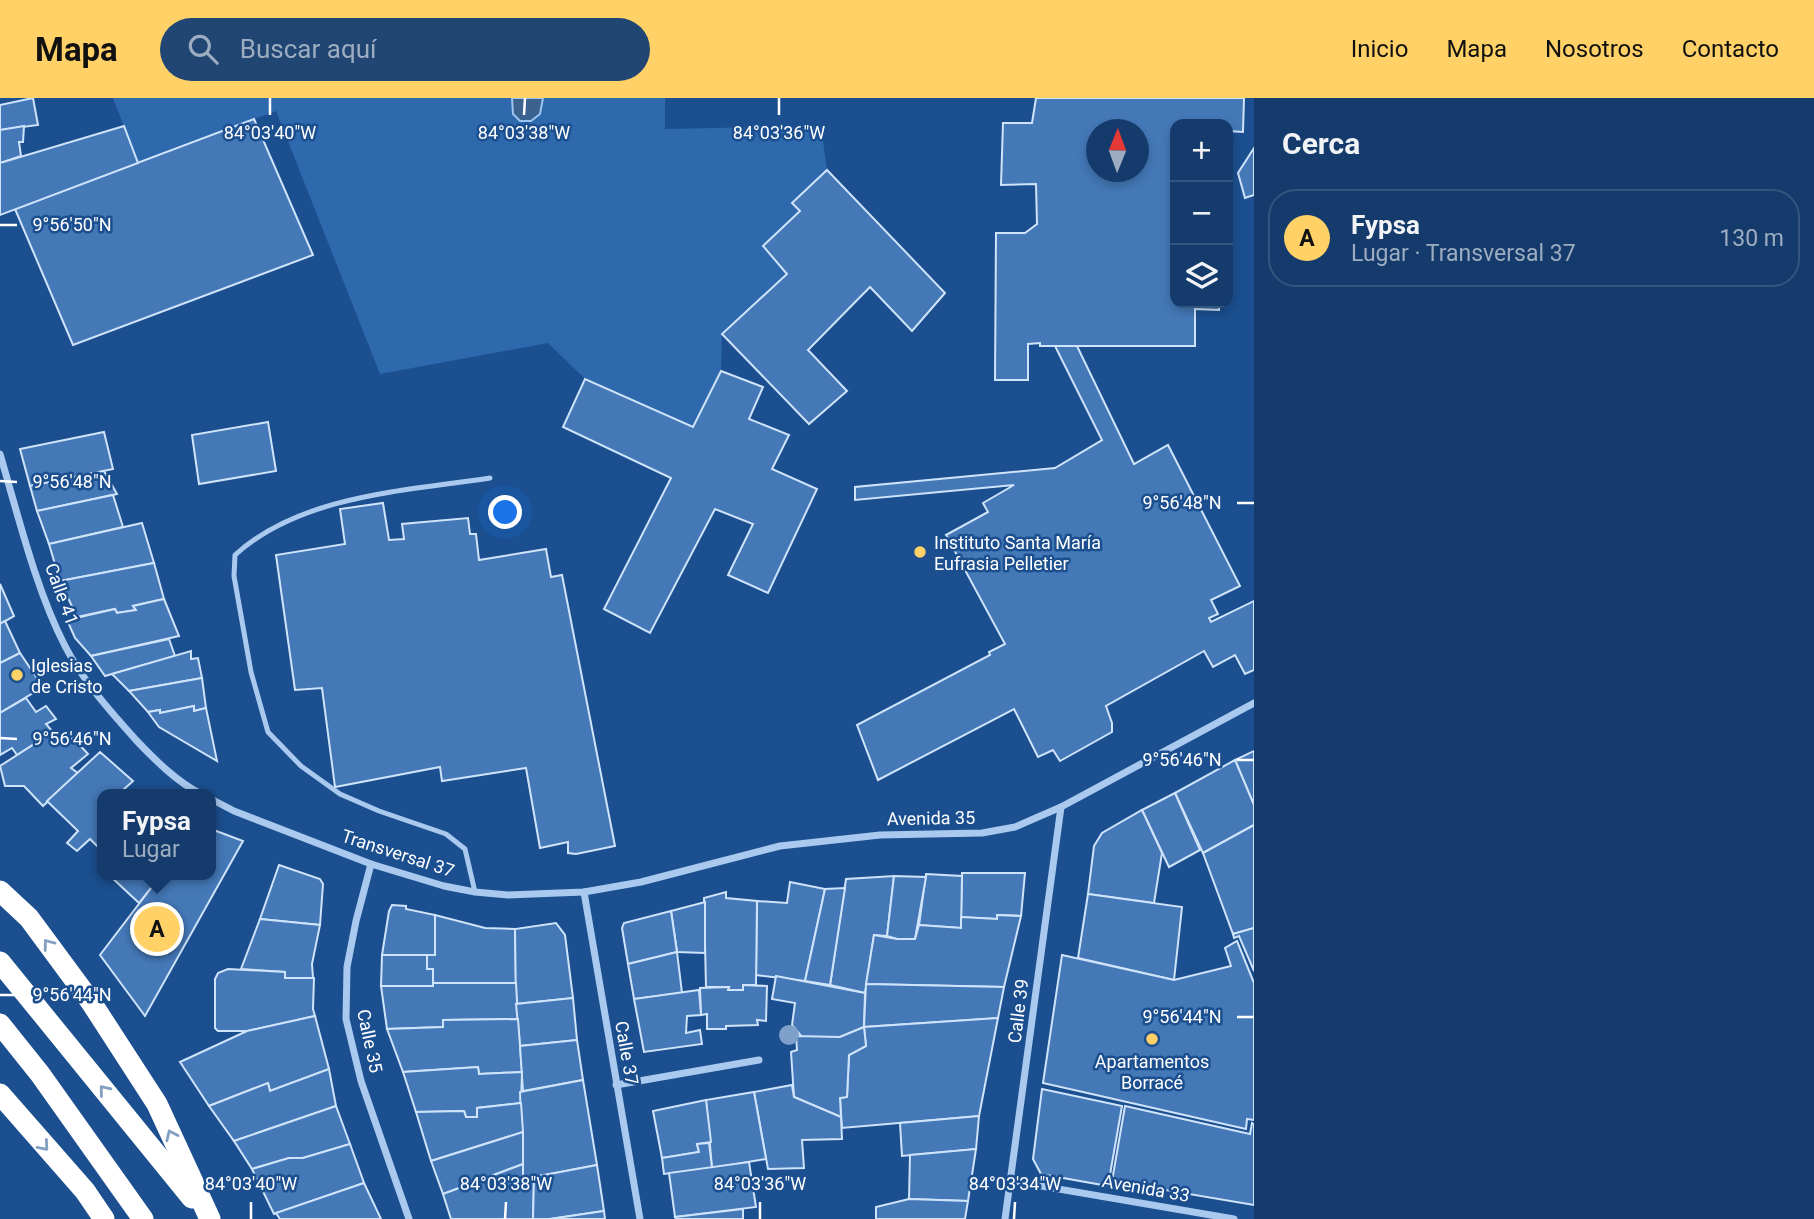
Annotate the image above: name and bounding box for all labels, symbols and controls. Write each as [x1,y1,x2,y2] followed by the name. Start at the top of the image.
[160,18,650,81] search box
[35,30,118,69] text: Mapa
[184,30,222,68] icon: search
[240,34,376,64] text: Buscar aquí
[1351,35,1408,63] text: Inicio
[1446,35,1507,63] text: Mapa
[1545,35,1644,63] text: Nosotros
[1682,35,1779,63] text: Contacto
[1086,119,1149,182] north arrow
[1170,119,1233,308] map controls
[1170,119,1233,182] button: +
[224,122,316,143] text: 84°03'40"W
[478,122,570,143] text: 84°03'38"W
[733,122,825,143] text: 84°03'36"W
[1282,126,1360,161] text: Cerca
[1170,182,1233,245] button: −
[1351,210,1420,240] text: Fypsa
[32,214,112,235] text: 9°56'50"N
[1299,225,1315,252] text: A
[1719,225,1784,252] text: 130 m
[1351,240,1576,267] text: Lugar · Transversal 37
[1170,245,1233,308] button: layers
[32,471,112,492] text: 9°56'48"N
[1142,492,1222,513] text: 9°56'48"N
[488,495,522,529] your location
[934,532,1101,574] place label: Instituto Santa María Eufrasia Pelletier
[912,544,928,560] marker: Instituto Santa María Eufrasia Pelletier
[41,560,83,628] street label: Calle 41
[31,655,103,697] place label: Iglesias de Cristo
[9,667,25,683] marker: Iglesias de Cristo
[32,728,112,749] text: 9°56'46"N
[1142,749,1222,770] text: 9°56'46"N
[97,789,216,880] popup
[122,806,191,836] text: Fypsa
[887,807,975,829] street label: Avenida 35
[339,825,457,881] street label: Transversal 37
[122,836,180,863] text: Lugar
[134,903,180,955] pin: A
[44,939,57,952] one-way arrow
[1004,978,1032,1044] street label: Calle 39
[32,984,112,1005] text: 9°56'44"N
[1142,1006,1222,1027] text: 9°56'44"N
[353,1007,387,1075] street label: Calle 35
[611,1019,643,1087] street label: Calle 37
[1144,1031,1160,1047] marker: Apartamentos Borracé
[1095,1051,1209,1093] place label: Apartamentos Borracé
[100,1085,112,1098] one-way arrow
[165,1130,179,1142] one-way arrow
[36,1138,49,1151] one-way arrow
[1101,1170,1191,1206] street label: Avenida 33
[205,1173,297,1194] text: 84°03'40"W
[460,1173,552,1194] text: 84°03'38"W
[714,1173,806,1194] text: 84°03'36"W
[969,1173,1061,1194] text: 84°03'34"W

